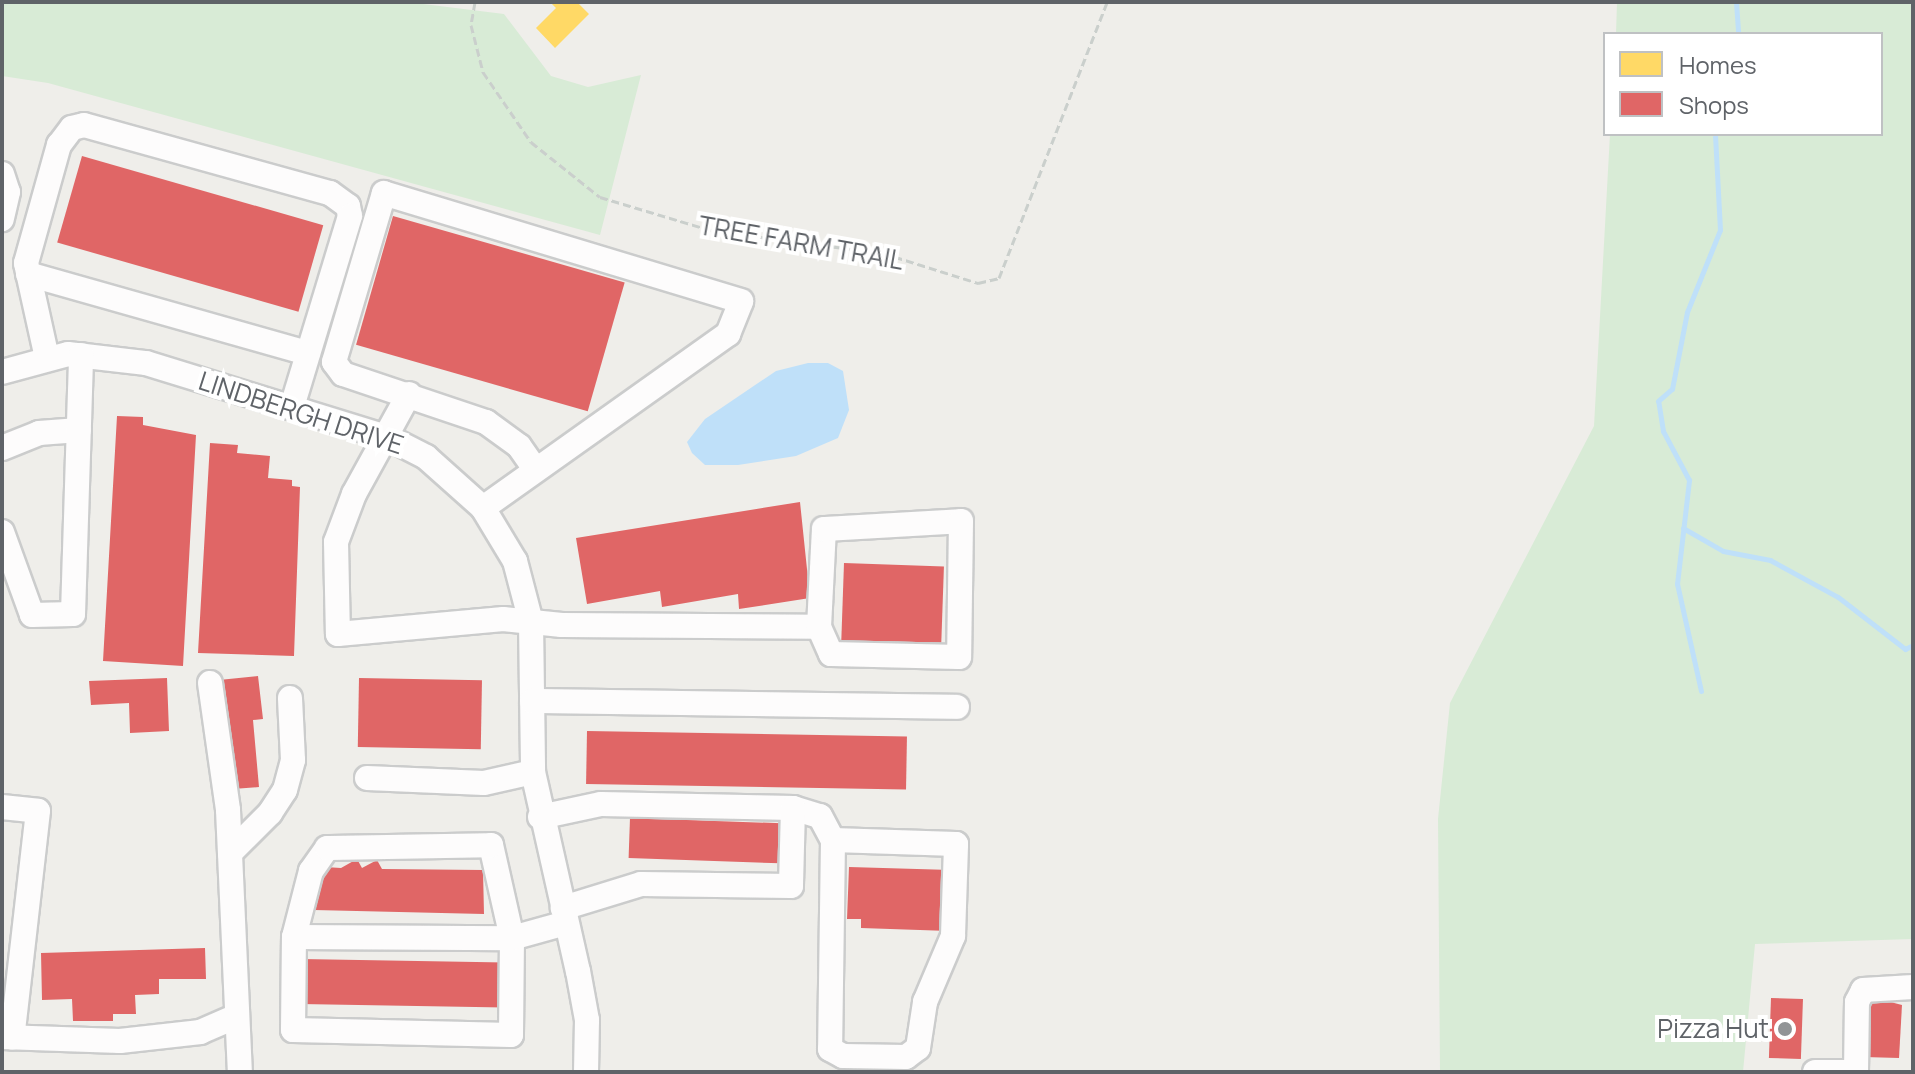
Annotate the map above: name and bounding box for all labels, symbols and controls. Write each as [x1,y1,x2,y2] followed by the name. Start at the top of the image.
[1603,32,1883,136] legend
[1679,48,1757,81] text: Homes
[1679,88,1749,121] text: Shops
[696,210,906,276] street label: TREE FARM TRAIL
[195,365,407,461] street label: LINDBERGH DRIVE
[1657,1013,1769,1045] place label: Pizza Hut
[1776,1020,1794,1038] marker: Pizza Hut

